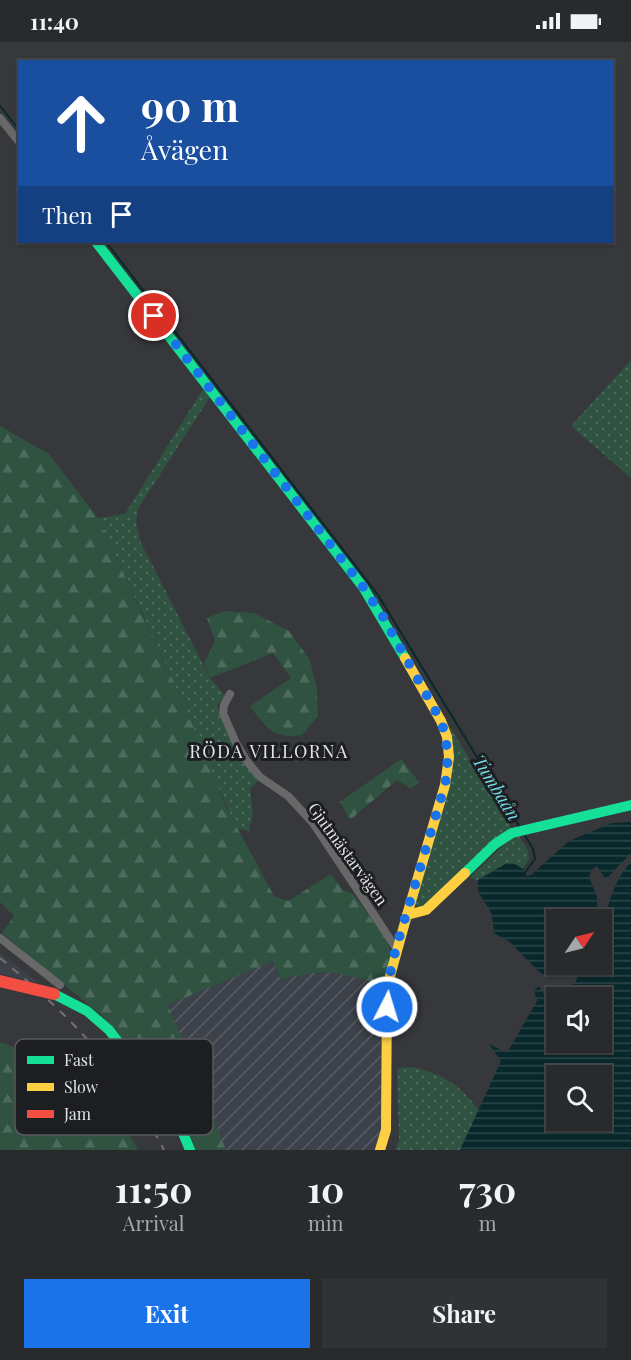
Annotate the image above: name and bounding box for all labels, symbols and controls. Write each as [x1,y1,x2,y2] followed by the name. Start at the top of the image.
[30,6,79,36] text: 11:40
[141,77,239,133] text: 90 m
[42,84,120,162] icon: ahead
[141,131,228,167] text: Åvägen
[105,198,138,231] icon: arrive
[42,200,93,230] text: Then
[128,290,179,341] pin
[137,299,170,332] icon: arrive
[189,739,349,763] district label: RÖDA VILLORNA
[467,750,527,825] water label: Tumbaån
[304,798,393,910] street label: Gjutmästarvägen
[546,909,612,975] north arrow
[546,909,612,1131] map controls
[355,975,419,1039] position arrow
[546,987,612,1053] button: sound
[15,1039,213,1135] legend
[64,1049,94,1070] text: Fast
[546,1065,612,1131] button: search
[64,1076,99,1097] text: Slow
[63,1103,91,1124] text: Jam
[115,1164,193,1212] text: 11:50
[307,1164,344,1212] text: 10
[459,1164,516,1212] text: 730
[123,1209,184,1236] text: Arrival
[308,1209,344,1236] text: min
[479,1209,497,1236] text: m
[24,1279,310,1348] button: Exit
[322,1279,607,1348] button: Share

